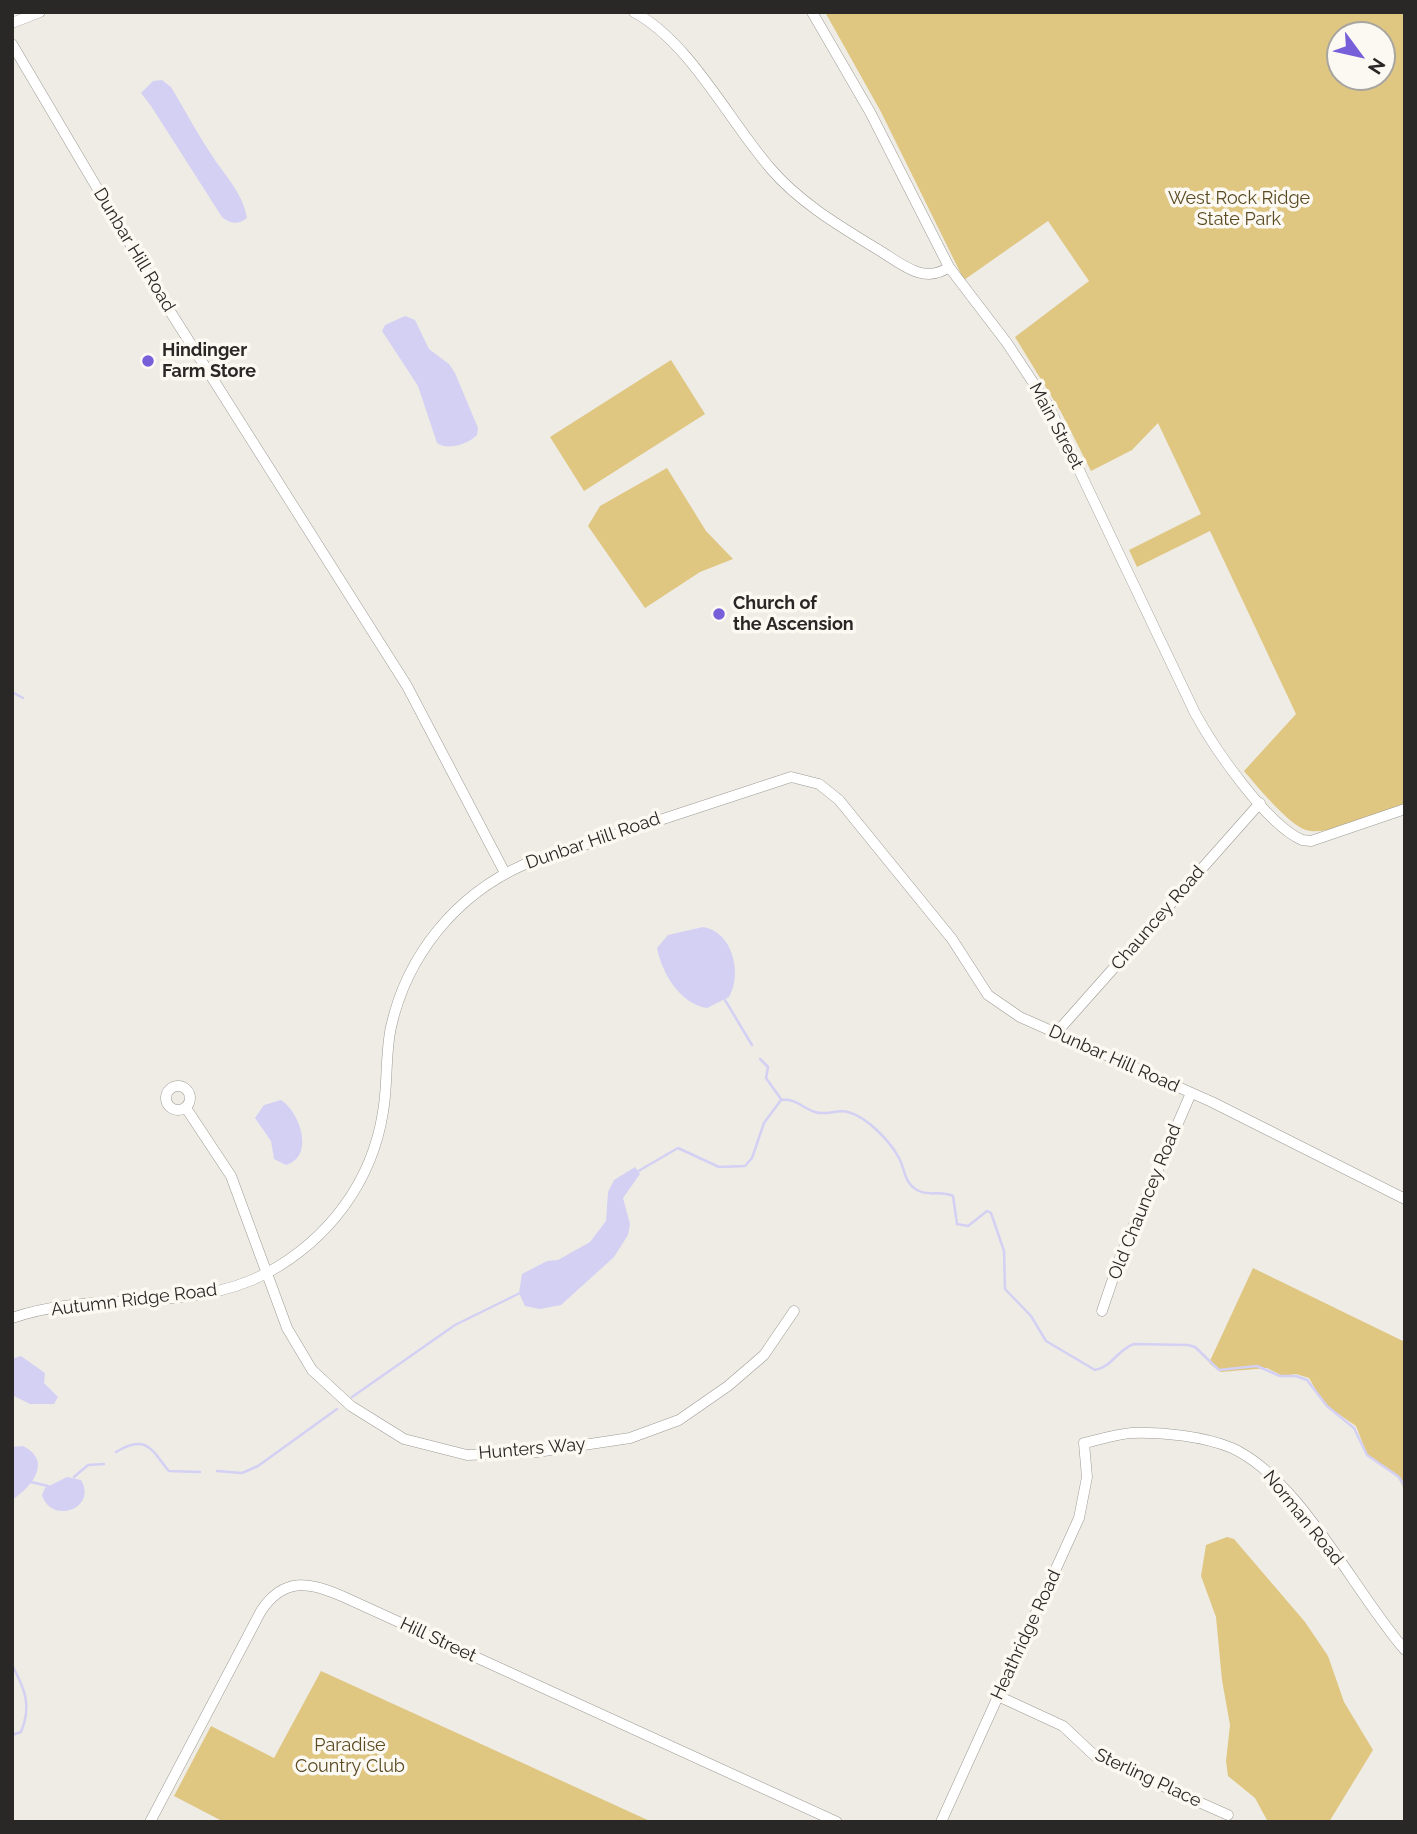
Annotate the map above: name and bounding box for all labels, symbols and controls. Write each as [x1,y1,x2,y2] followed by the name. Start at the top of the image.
[1326,21,1396,91] north arrow
[1364,54,1390,78] text: N
[89,184,179,316] street label: Dunbar Hill Road
[1168,188,1310,230] park label: West Rock Ridge State Park
[162,340,256,382] place label: Hindinger Farm Store
[140,353,156,369] marker: Hindinger Farm Store
[1024,379,1088,473] street label: Main Street
[733,593,854,636] place label: Church of the Ascension
[711,606,727,622] marker: Church of the Ascension
[523,808,663,874] street label: Dunbar Hill Road
[1107,861,1209,975] street label: Chauncey Road
[1045,1021,1183,1097] street label: Dunbar Hill Road
[1104,1121,1186,1283] street label: Old Chauncey Road
[50,1279,218,1321] street label: Autumn Ridge Road
[477,1434,587,1464] street label: Hunters Way
[1258,1466,1348,1570] street label: Norman Road
[986,1567,1066,1703] street label: Heathridge Road
[397,1613,479,1667] street label: Hill Street
[295,1735,405,1778] park label: Paradise Country Club
[1091,1744,1205,1812] street label: Sterling Place

